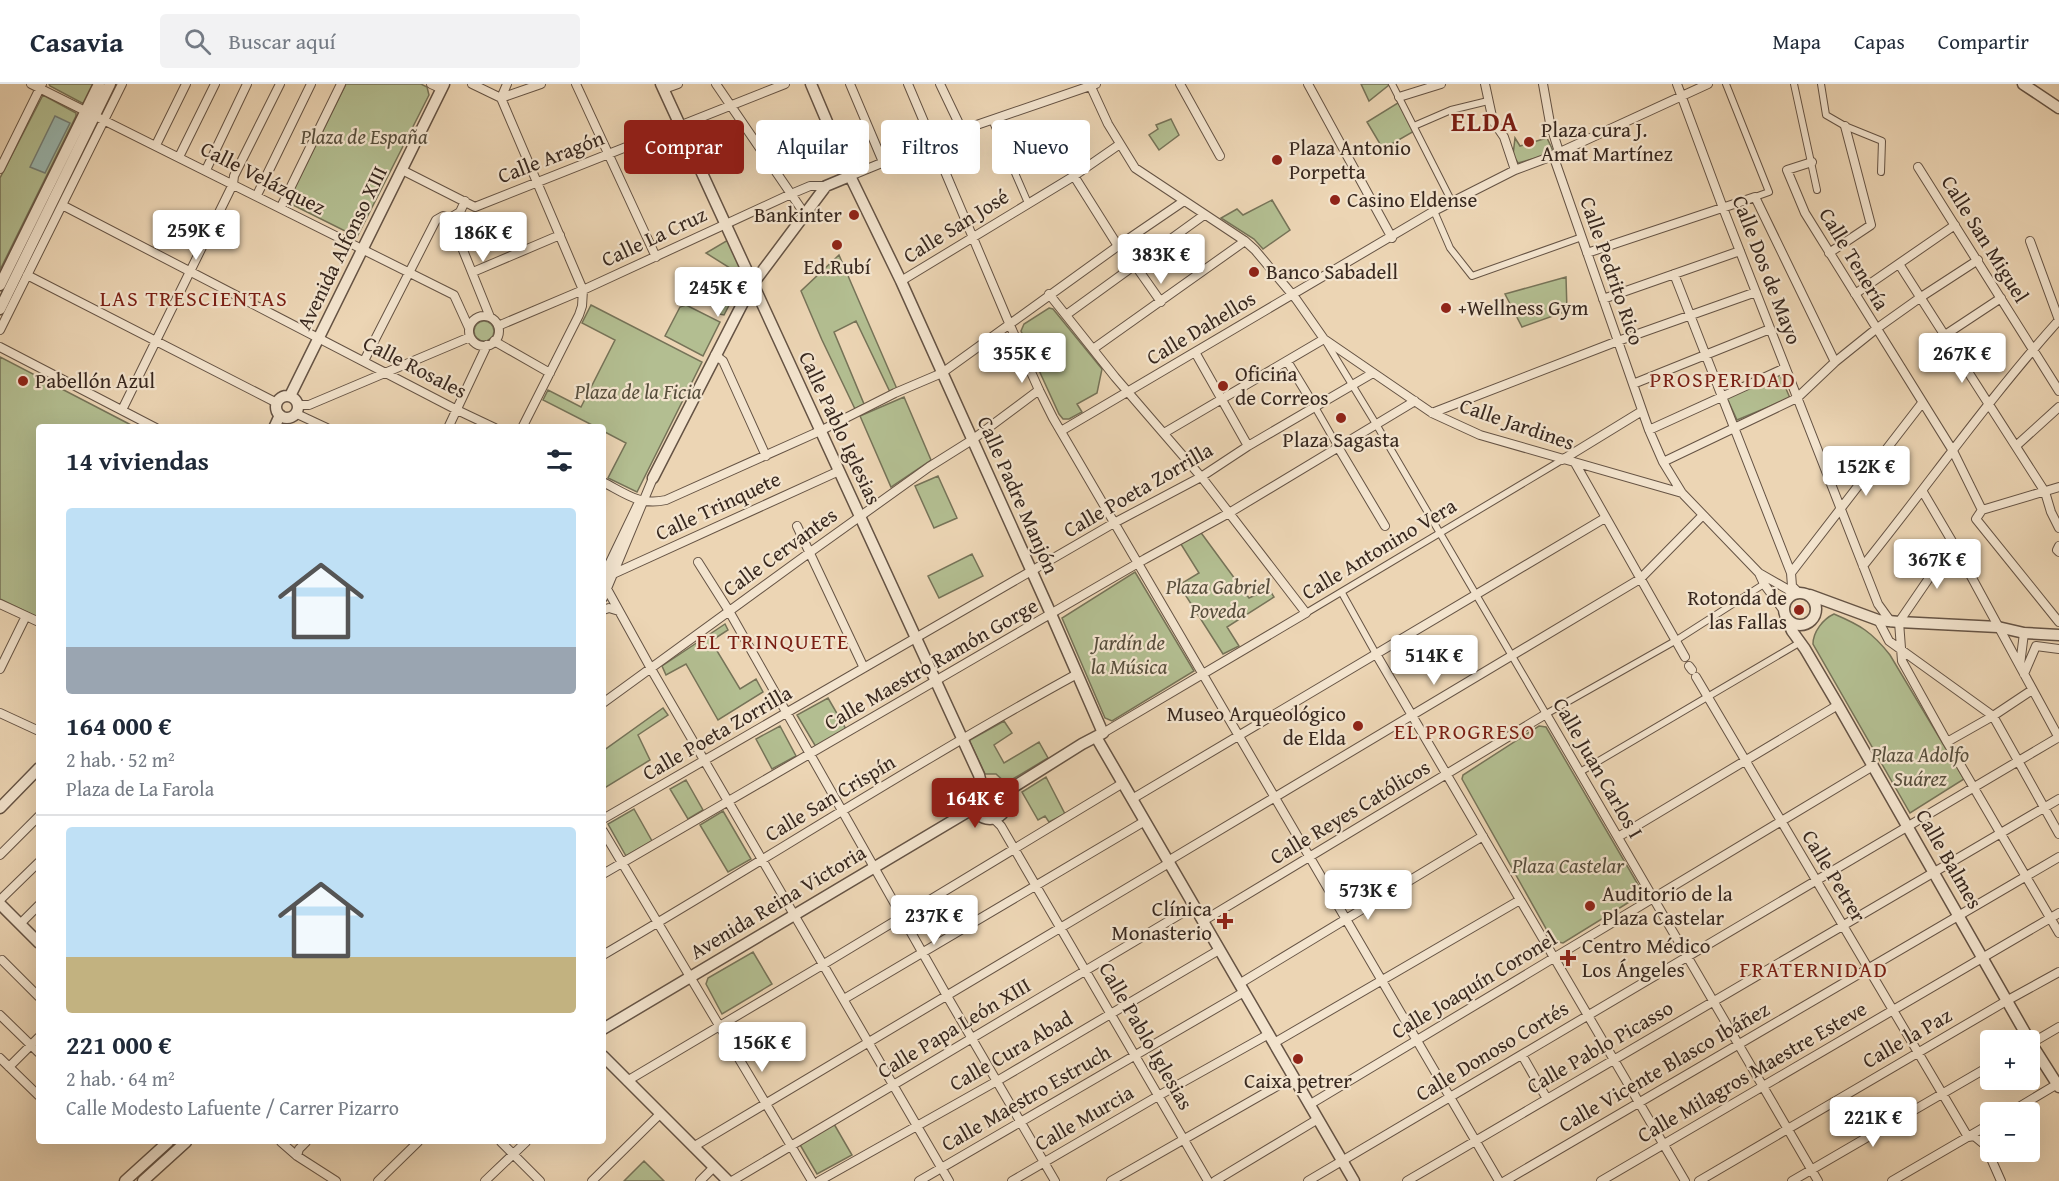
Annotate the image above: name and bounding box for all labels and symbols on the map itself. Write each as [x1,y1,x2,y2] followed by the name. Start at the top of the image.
[1451,101,1519,141] district label: ELDA
[1541,114,1673,169] place label: Plaza cura J. Amat Martínez
[299,121,428,152] park label: Plaza de España
[493,122,609,191] street label: Calle Aragón
[1289,132,1411,187] place label: Plaza Antonio Porpetta
[195,133,331,222] street label: Calle Velázquez
[1522,135,1536,149] marker: Plaza cura J. Amat Martínez
[1270,153,1284,167] marker: Plaza Antonio Porpetta
[288,161,395,335] street label: Avenida Alfonso XIII
[1934,169,2037,308] street label: Calle San Miguel
[897,181,1015,270] street label: Calle San José
[1347,184,1477,215] place label: Casino Eldense
[1725,191,1810,349] street label: Calle Dos de Mayo
[1573,192,1652,349] street label: Calle Pedrito Rico
[1328,193,1342,207] marker: Casino Eldense
[596,199,712,274] street label: Calle La Cruz
[754,199,842,230] place label: Bankinter
[1812,202,1897,316] street label: Calle Tenería
[847,208,861,222] marker: Bankinter
[147,210,245,261] pin: 259K €
[434,212,532,263] pin: 186K €
[1112,234,1210,285] pin: 383K €
[830,238,844,252] marker: Ed.Rubí
[803,251,872,282] place label: Ed.Rubí
[1266,256,1398,287] place label: Banco Sabadell
[1247,265,1261,279] marker: Banco Sabadell
[669,267,767,318] pin: 245K €
[100,282,288,314] district label: LAS TRESCIENTAS
[1140,283,1261,372] street label: Calle Dahellos
[1458,292,1588,323] place label: +Wellness Gym
[1439,301,1453,315] marker: +Wellness Gym
[358,327,473,406] street label: Calle Rosales
[973,333,1071,384] pin: 355K €
[1913,333,2011,384] pin: 267K €
[791,346,890,510] street label: Calle Pablo Iglesias
[1235,358,1329,413] place label: Oficina de Correos
[1650,363,1796,395] district label: PROSPERIDAD
[35,365,155,396] place label: Pabellón Azul
[16,374,30,388] marker: Pabellón Azul
[574,376,702,407] park label: Plaza de la Ficia
[1216,379,1230,393] marker: Oficina de Correos
[1456,389,1579,458] street label: Calle Jardines
[970,411,1067,579] street label: Calle Padre Manjón
[1334,411,1348,425] marker: Plaza Sagasta
[1282,424,1400,455] place label: Plaza Sagasta
[1057,434,1218,545] street label: Calle Poeta Zorrilla
[1817,446,1915,497] pin: 152K €
[650,463,786,548] street label: Calle Trinquete
[1295,490,1462,607] street label: Calle Antonino Vera
[716,499,843,604] street label: Calle Cervantes
[1888,539,1986,590] pin: 367K €
[1165,571,1270,626] park label: Plaza Gabriel Poveda
[1687,582,1787,637] place label: Rotonda de las Fallas
[818,589,1044,738] street label: Calle Maestro Ramón Gorge
[1792,603,1806,617] marker: Rotonda de las Fallas
[696,625,850,657] district label: EL TRINQUETE
[1090,627,1168,682] park label: Jardín de la Música
[1385,635,1483,686] pin: 514K €
[636,677,797,788] street label: Calle Poeta Zorrilla
[1546,692,1651,844] street label: Calle Juan Carlos I
[1167,698,1346,753] place label: Museo Arqueológico de Elda
[1394,715,1536,747] district label: EL PROGRESO
[1351,719,1365,733] marker: Museo Arqueológico de Elda
[1870,739,1969,794] park label: Plaza Adolfo Suárez
[759,746,901,849] street label: Calle San Crispín
[1264,751,1436,872] street label: Calle Reyes Católicos
[926,778,1024,829] pin: 164K €
[1908,803,1991,914] street label: Calle Balmes
[1795,824,1874,928] street label: Calle Petrer
[684,837,872,967] street label: Avenida Reina Victoria
[1511,850,1625,881] park label: Plaza Castelar
[1319,870,1417,921] pin: 573K €
[1602,878,1733,933] place label: Auditorio de la Plaza Castelar
[1111,893,1212,948] place label: Clínica Monasterio
[885,895,983,946] pin: 237K €
[1583,899,1597,913] marker: Auditorio de la Plaza Castelar
[1216,912,1234,930] marker: Clínica Monasterio
[1385,923,1563,1046] street label: Calle Joaquín Coronel
[1582,930,1710,985] place label: Centro Médico Los Ángeles
[1559,949,1577,967] marker: Centro Médico Los Ángeles
[1740,953,1888,985] district label: FRATERNIDAD
[1091,956,1201,1115] street label: Calle Pablo Iglesias
[871,969,1036,1086] street label: Calle Papa León XIII
[1521,992,1679,1101] street label: Calle Pablo Picasso
[1409,993,1574,1109] street label: Calle Donoso Cortés
[1553,993,1775,1140] street label: Calle Vicente Blasco Ibáñez
[1631,993,1872,1150] street label: Calle Milagros Maestre Esteve
[1856,1000,1957,1076] street label: Calle la Paz
[943,1002,1079,1099] street label: Calle Cura Abad
[713,1022,811,1073] pin: 156K €
[935,1036,1116,1159] street label: Calle Maestro Estruch
[1291,1052,1305,1066] marker: Caixa petrer
[1244,1065,1352,1096] place label: Caixa petrer
[1029,1077,1139,1158] street label: Calle Murcia
[1824,1097,1922,1148] pin: 221K €

